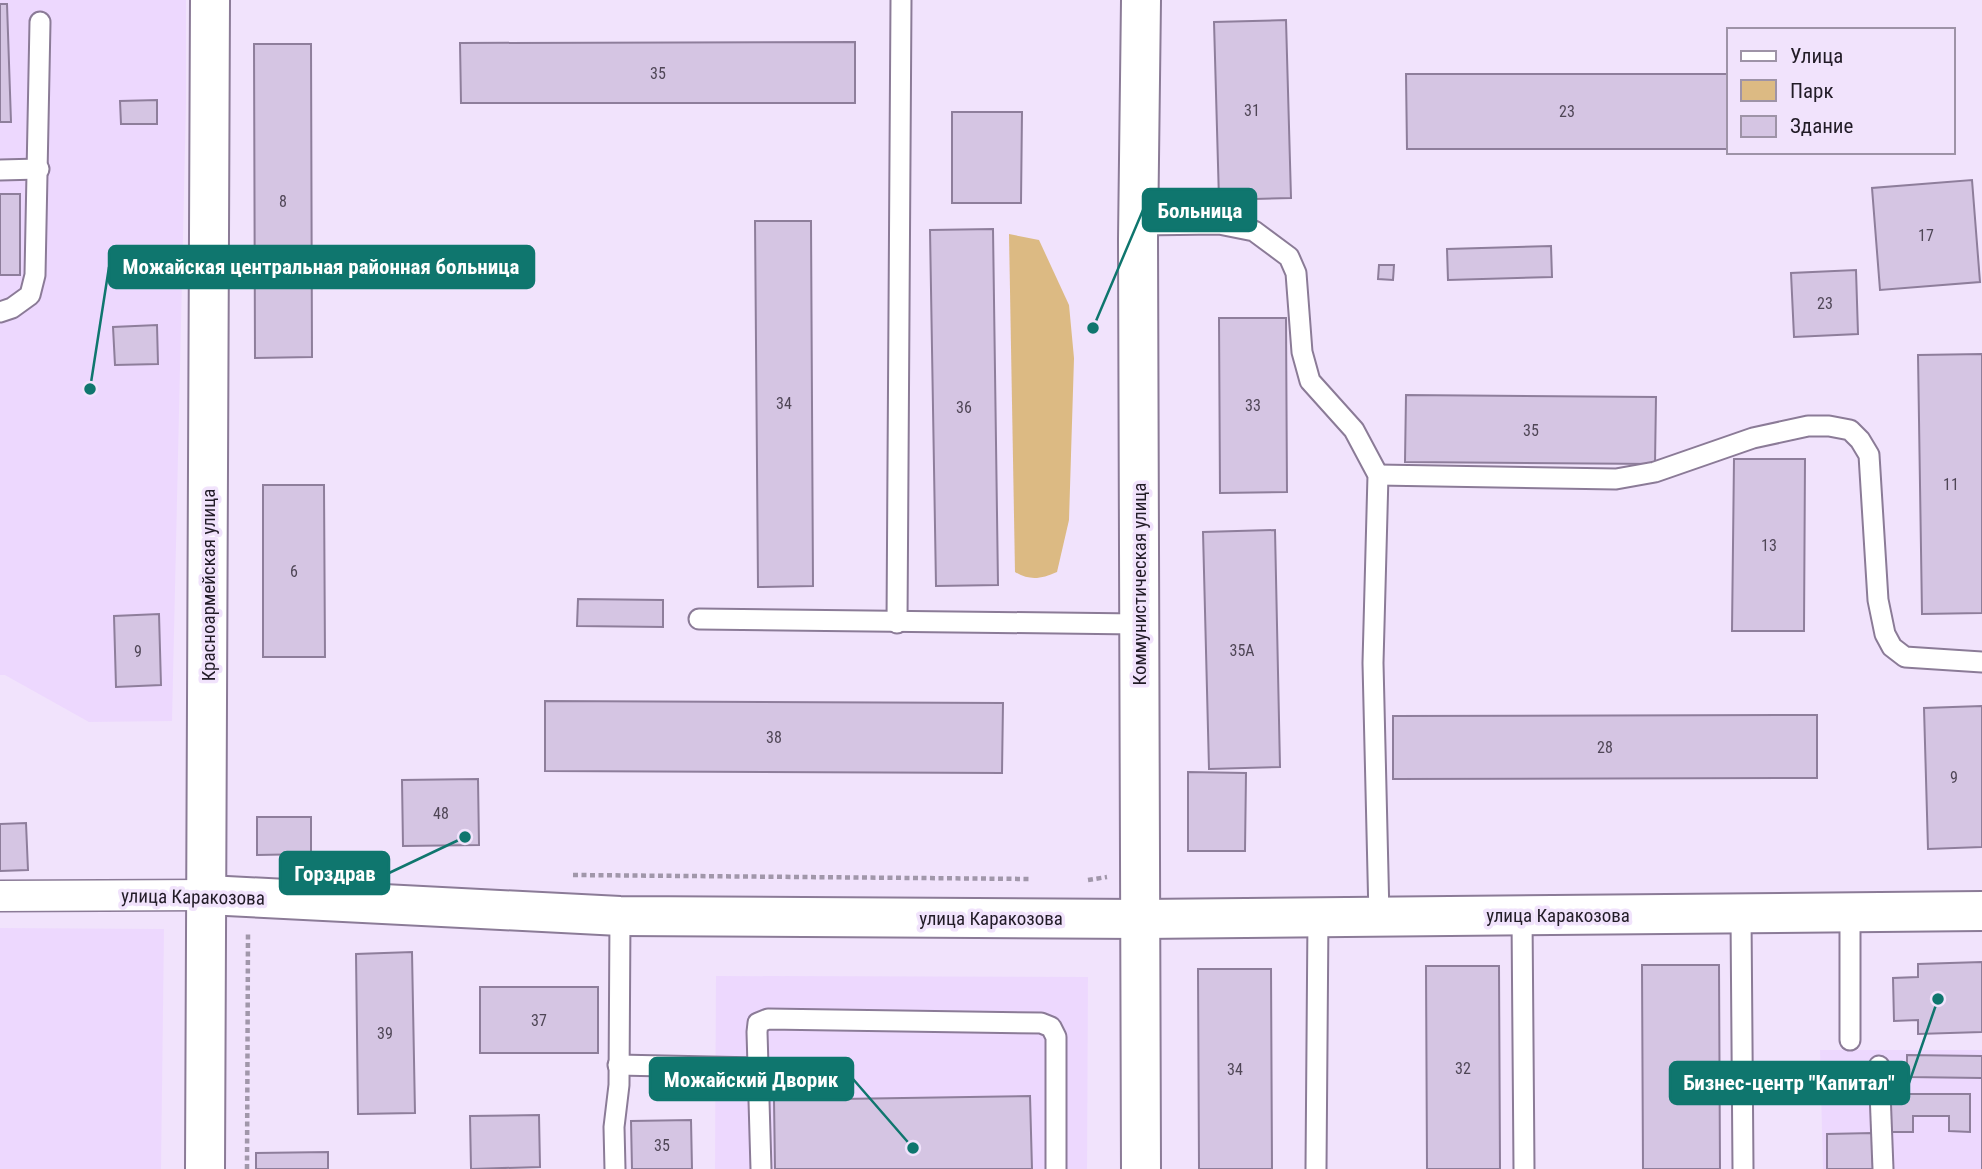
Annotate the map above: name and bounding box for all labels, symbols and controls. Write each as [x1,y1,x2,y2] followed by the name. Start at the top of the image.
[1727,28,1954,154] legend
[1790,44,1843,68] text: Улица
[650,64,666,83] house number: 35
[1790,79,1834,103] text: Парк
[1244,101,1260,120] house number: 31
[1559,102,1575,121] house number: 23
[1790,114,1854,138] text: Здание
[1143,189,1256,231] callout: Больница
[279,192,287,211] house number: 8
[1158,199,1243,223] text: Больница
[1918,226,1934,245] house number: 17
[109,246,534,288] callout: Можайская центральная районная больница
[122,255,520,279] text: Можайская центральная районная больница
[1817,294,1833,313] house number: 23
[776,394,792,413] house number: 34
[1245,396,1261,415] house number: 33
[956,398,972,417] house number: 36
[1523,421,1539,440] house number: 35
[1943,475,1959,494] house number: 11
[1128,483,1151,685] street label: Коммунистическая улица
[197,489,220,681] street label: Красноармейская улица
[1761,536,1777,555] house number: 13
[290,562,298,581] house number: 6
[1229,641,1255,660] house number: 35А
[134,642,142,661] house number: 9
[766,728,782,747] house number: 38
[1597,738,1613,757] house number: 28
[1950,768,1958,787] house number: 9
[433,804,449,823] house number: 48
[280,852,389,894] callout: Горздрав
[294,862,376,886] text: Горздрав
[121,884,265,910] street label: улица Каракозова
[1486,904,1630,927] street label: улица Каракозова
[919,907,1063,930] street label: улица Каракозова
[531,1011,547,1030] house number: 37
[377,1024,393,1043] house number: 39
[650,1058,853,1100] callout: Можайский Дворик
[1455,1059,1471,1078] house number: 32
[1227,1060,1243,1079] house number: 34
[1670,1062,1909,1104] callout: Бизнес-центр "Капитал"
[664,1068,839,1092] text: Можайский Дворик
[1683,1071,1895,1095] text: Бизнес-центр "Капитал"
[654,1136,670,1155] house number: 35

